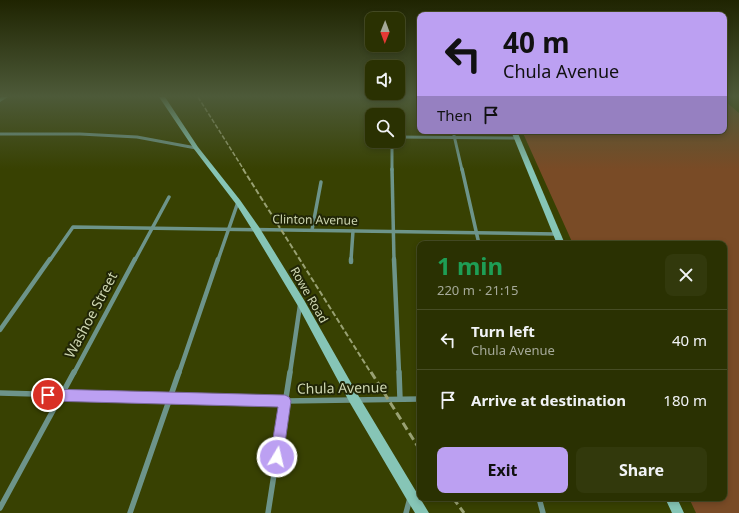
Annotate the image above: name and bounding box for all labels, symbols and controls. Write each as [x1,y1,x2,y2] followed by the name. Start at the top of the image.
[365,12,405,52] north arrow
[365,12,405,148] map controls
[503,23,570,61] text: 40 m
[437,28,489,80] icon: left
[503,59,619,83] text: Chula Avenue
[365,60,405,100] button: sound
[480,104,502,126] icon: arrive
[437,105,472,125] text: Then
[365,108,405,148] button: search
[272,210,358,229] street label: Clinton Avenue
[437,249,503,282] text: 1 min
[665,254,707,296] button: close
[286,263,332,326] street label: Rowe Road
[60,268,121,361] street label: Washoe Street
[437,281,518,299] text: 220 m · 21:15
[471,321,535,341] text: Turn left
[437,329,459,351] icon: left
[672,330,707,350] text: 40 m
[471,341,555,359] text: Chula Avenue
[297,377,387,398] street label: Chula Avenue
[31,378,65,412] pin
[37,384,59,406] icon: arrive
[437,389,459,411] icon: arrive
[471,390,626,410] text: Arrive at destination
[663,390,707,410] text: 180 m
[256,436,298,478] position arrow
[437,447,568,493] button: Exit
[576,447,707,493] button: Share

